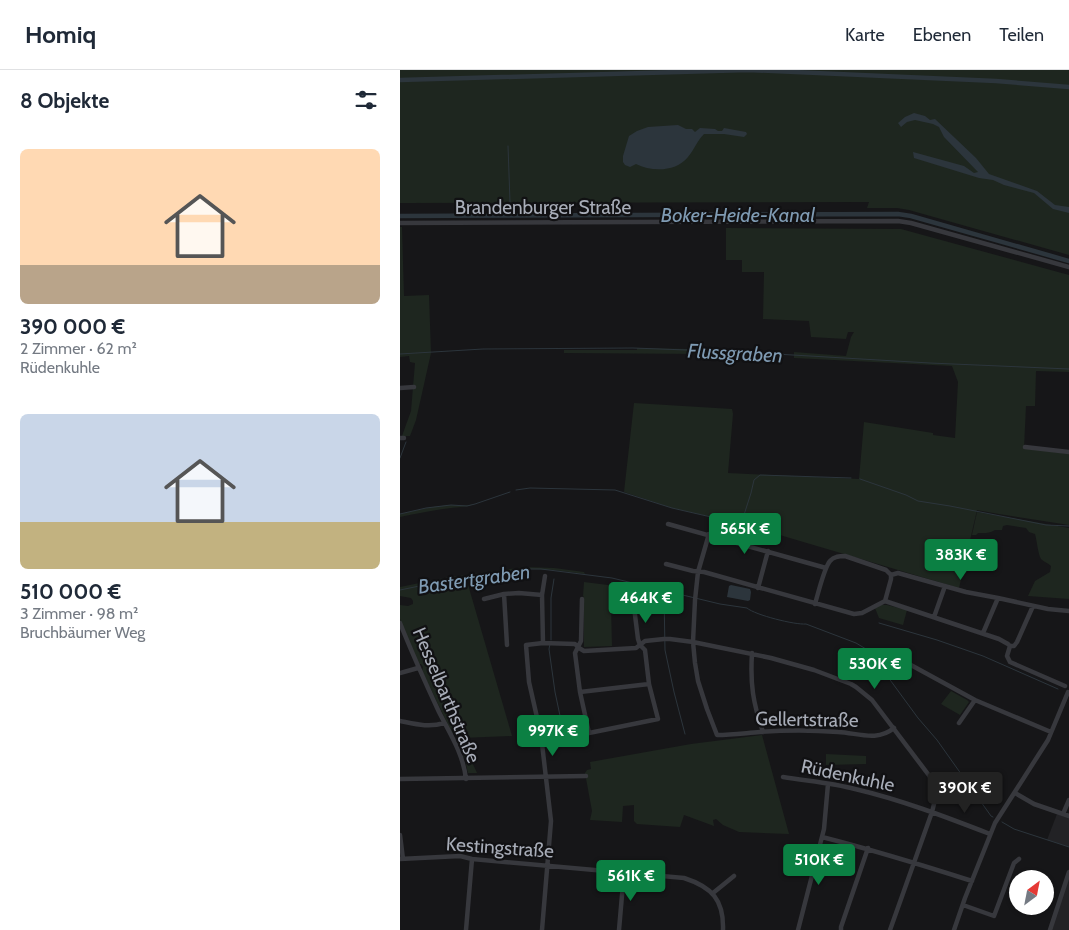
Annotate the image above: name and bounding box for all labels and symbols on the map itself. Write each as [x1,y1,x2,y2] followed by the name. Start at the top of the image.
[455,196,631,219] street label: Brandenburger Straße
[661,203,815,227] water label: Boker-Heide-Kanal
[687,339,783,367] water label: Flussgraben
[704,512,786,555] pin: 565K €
[920,538,1002,581] pin: 383K €
[416,559,532,599] water label: Bastertgraben
[605,582,687,624] pin: 464K €
[408,624,486,767] street label: Hesselbarthstraße
[834,648,916,690] pin: 530K €
[755,707,859,732] street label: Gellertstraße
[512,714,594,757] pin: 997K €
[799,754,897,797] street label: Rüdenkuhle
[924,772,1006,814] pin: 390K €
[445,832,555,863] street label: Kestingstraße
[778,844,860,886] pin: 510K €
[590,860,672,902] pin: 561K €
[1009,870,1054,915] north arrow

